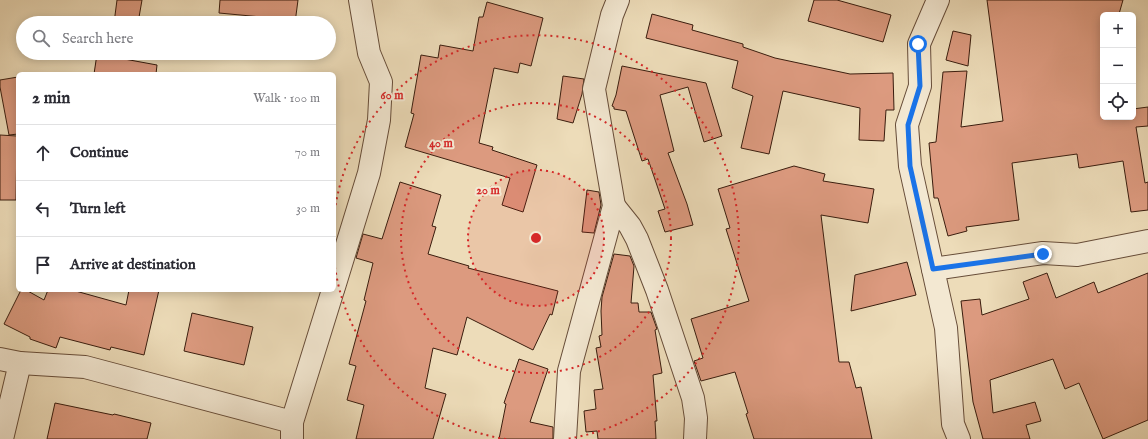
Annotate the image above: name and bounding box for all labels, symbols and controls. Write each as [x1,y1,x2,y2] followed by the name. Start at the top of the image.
[1100,12,1136,120] map controls
[1100,12,1136,48] button: +
[16,16,336,60] search box
[30,27,52,49] icon: search
[62,29,133,48] text: Search here
[909,35,927,53] route start
[1100,48,1136,84] button: −
[1100,84,1136,120] button: locate
[32,88,70,109] text: 2 min
[381,88,404,103] text: 60 m
[253,90,320,107] text: Walk · 100 m
[429,136,454,151] text: 40 m
[32,142,54,164] icon: ahead
[70,143,128,162] text: Continue
[295,144,320,161] text: 70 m
[476,183,500,198] text: 20 m
[32,198,54,220] icon: left
[70,199,126,218] text: Turn left
[296,200,320,217] text: 30 m
[529,231,543,245] centre of rings
[1034,245,1052,263] route end
[32,254,54,276] icon: arrive
[70,255,196,274] text: Arrive at destination

